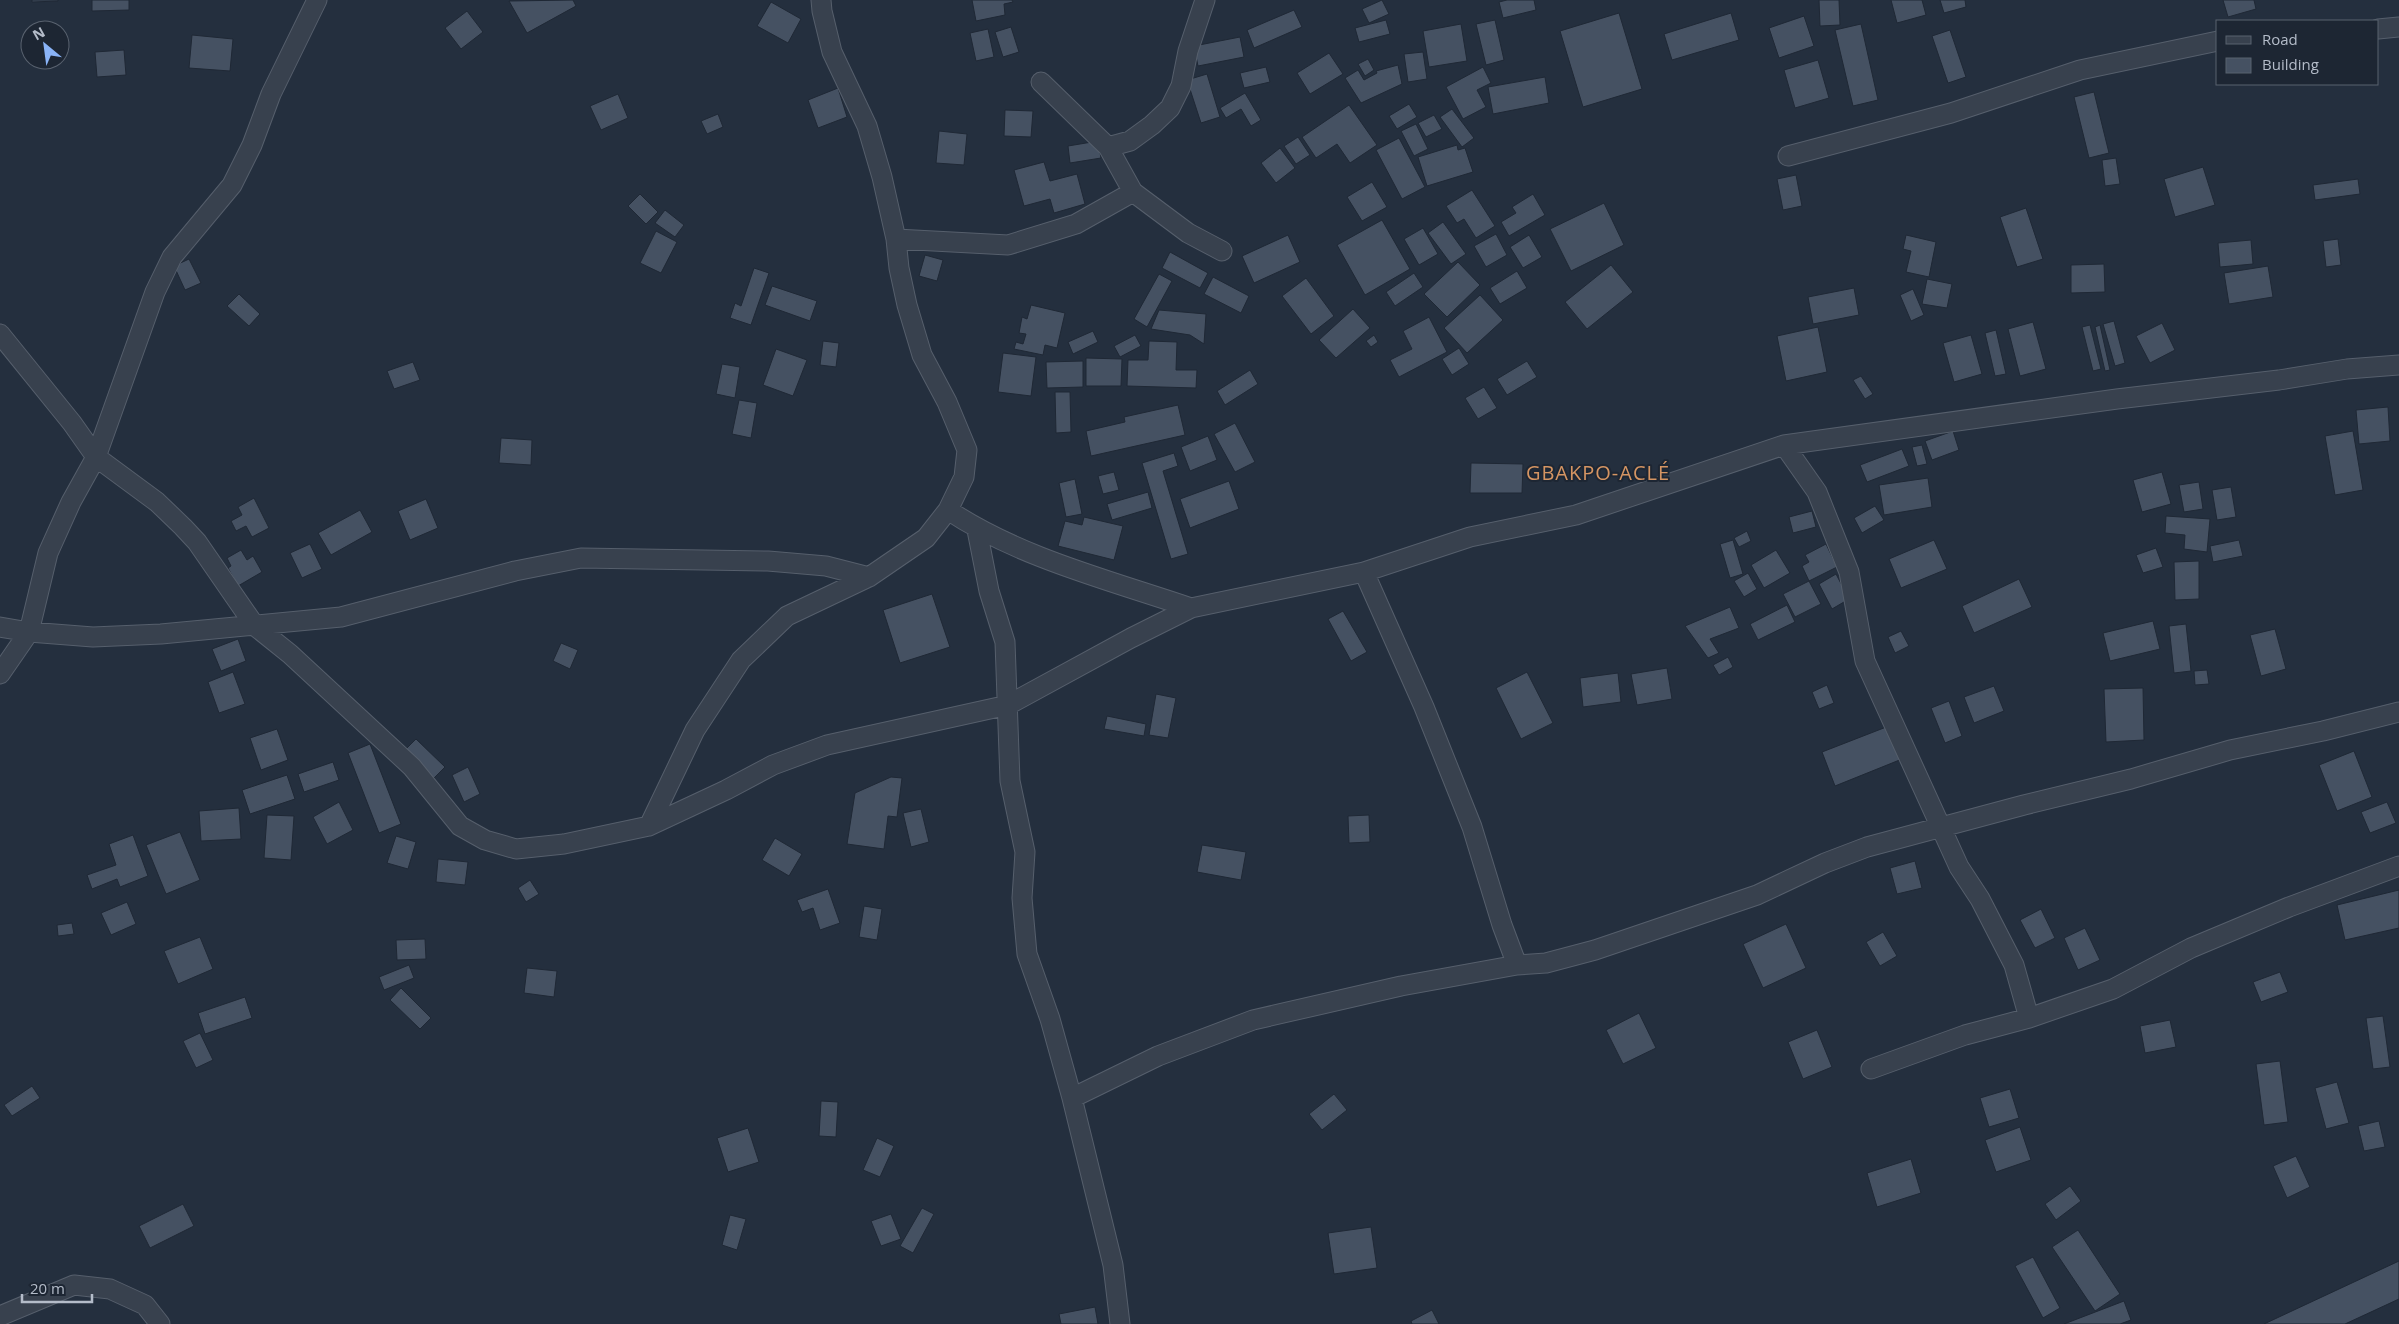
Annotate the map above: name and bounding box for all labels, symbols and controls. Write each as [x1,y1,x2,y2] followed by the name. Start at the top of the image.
[20,20,70,70] north arrow
[2216,20,2379,85] legend
[29,22,48,44] text: N
[2262,29,2298,49] text: Road
[2262,54,2319,74] text: Building
[1526,459,1670,486] district label: GBAKPO-ACLÉ
[22,1272,92,1304] scale bar
[30,1278,65,1298] text: 20 m

